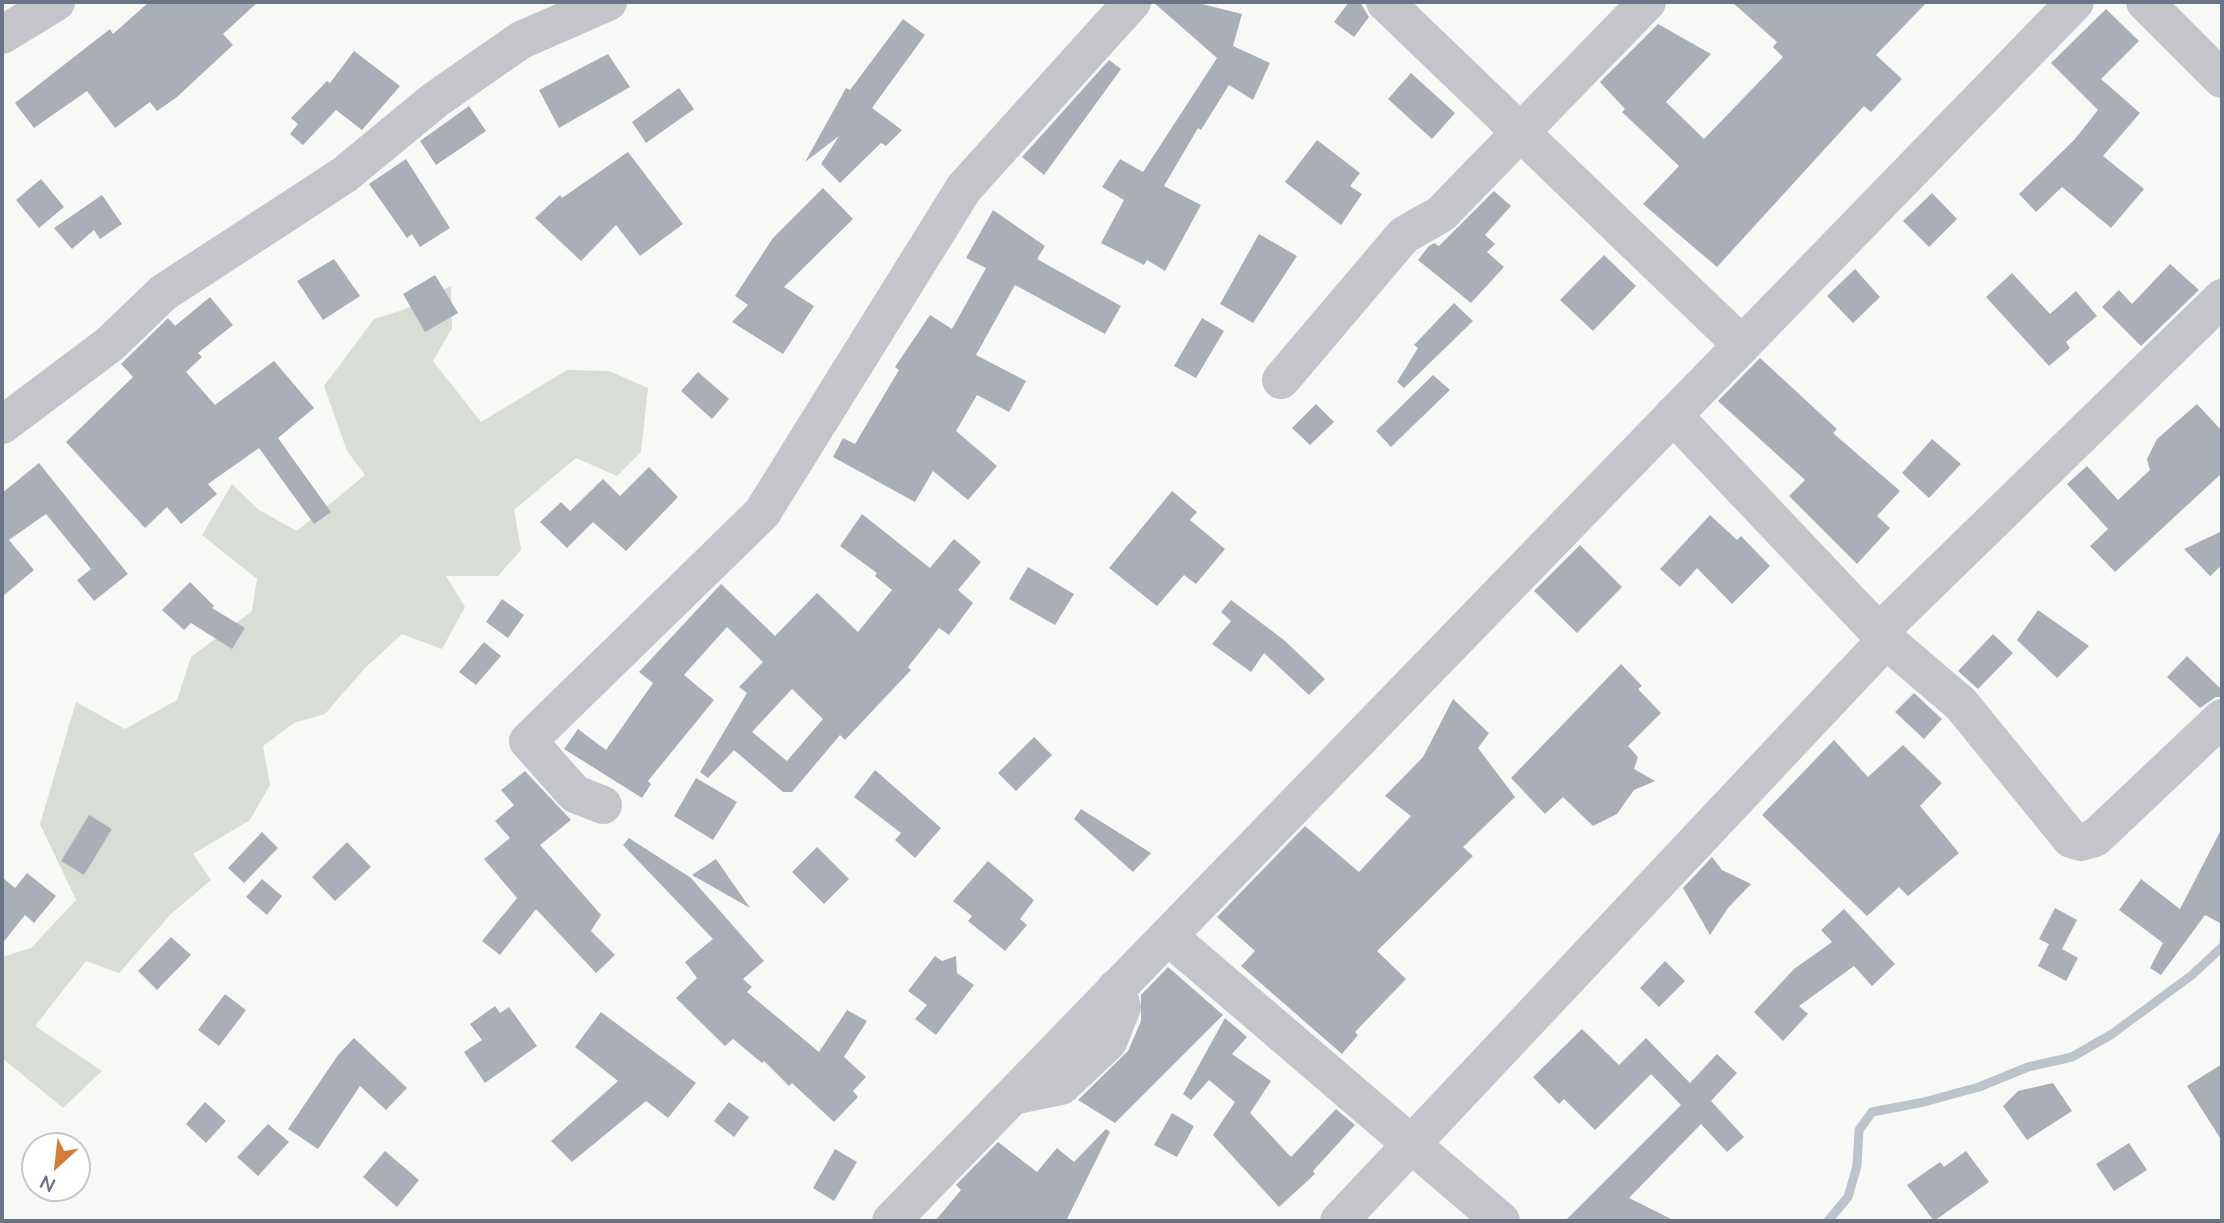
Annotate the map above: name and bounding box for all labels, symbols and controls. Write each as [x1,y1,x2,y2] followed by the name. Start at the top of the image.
[21,1132,91,1202] north arrow
[36,1170,59,1198] text: N

